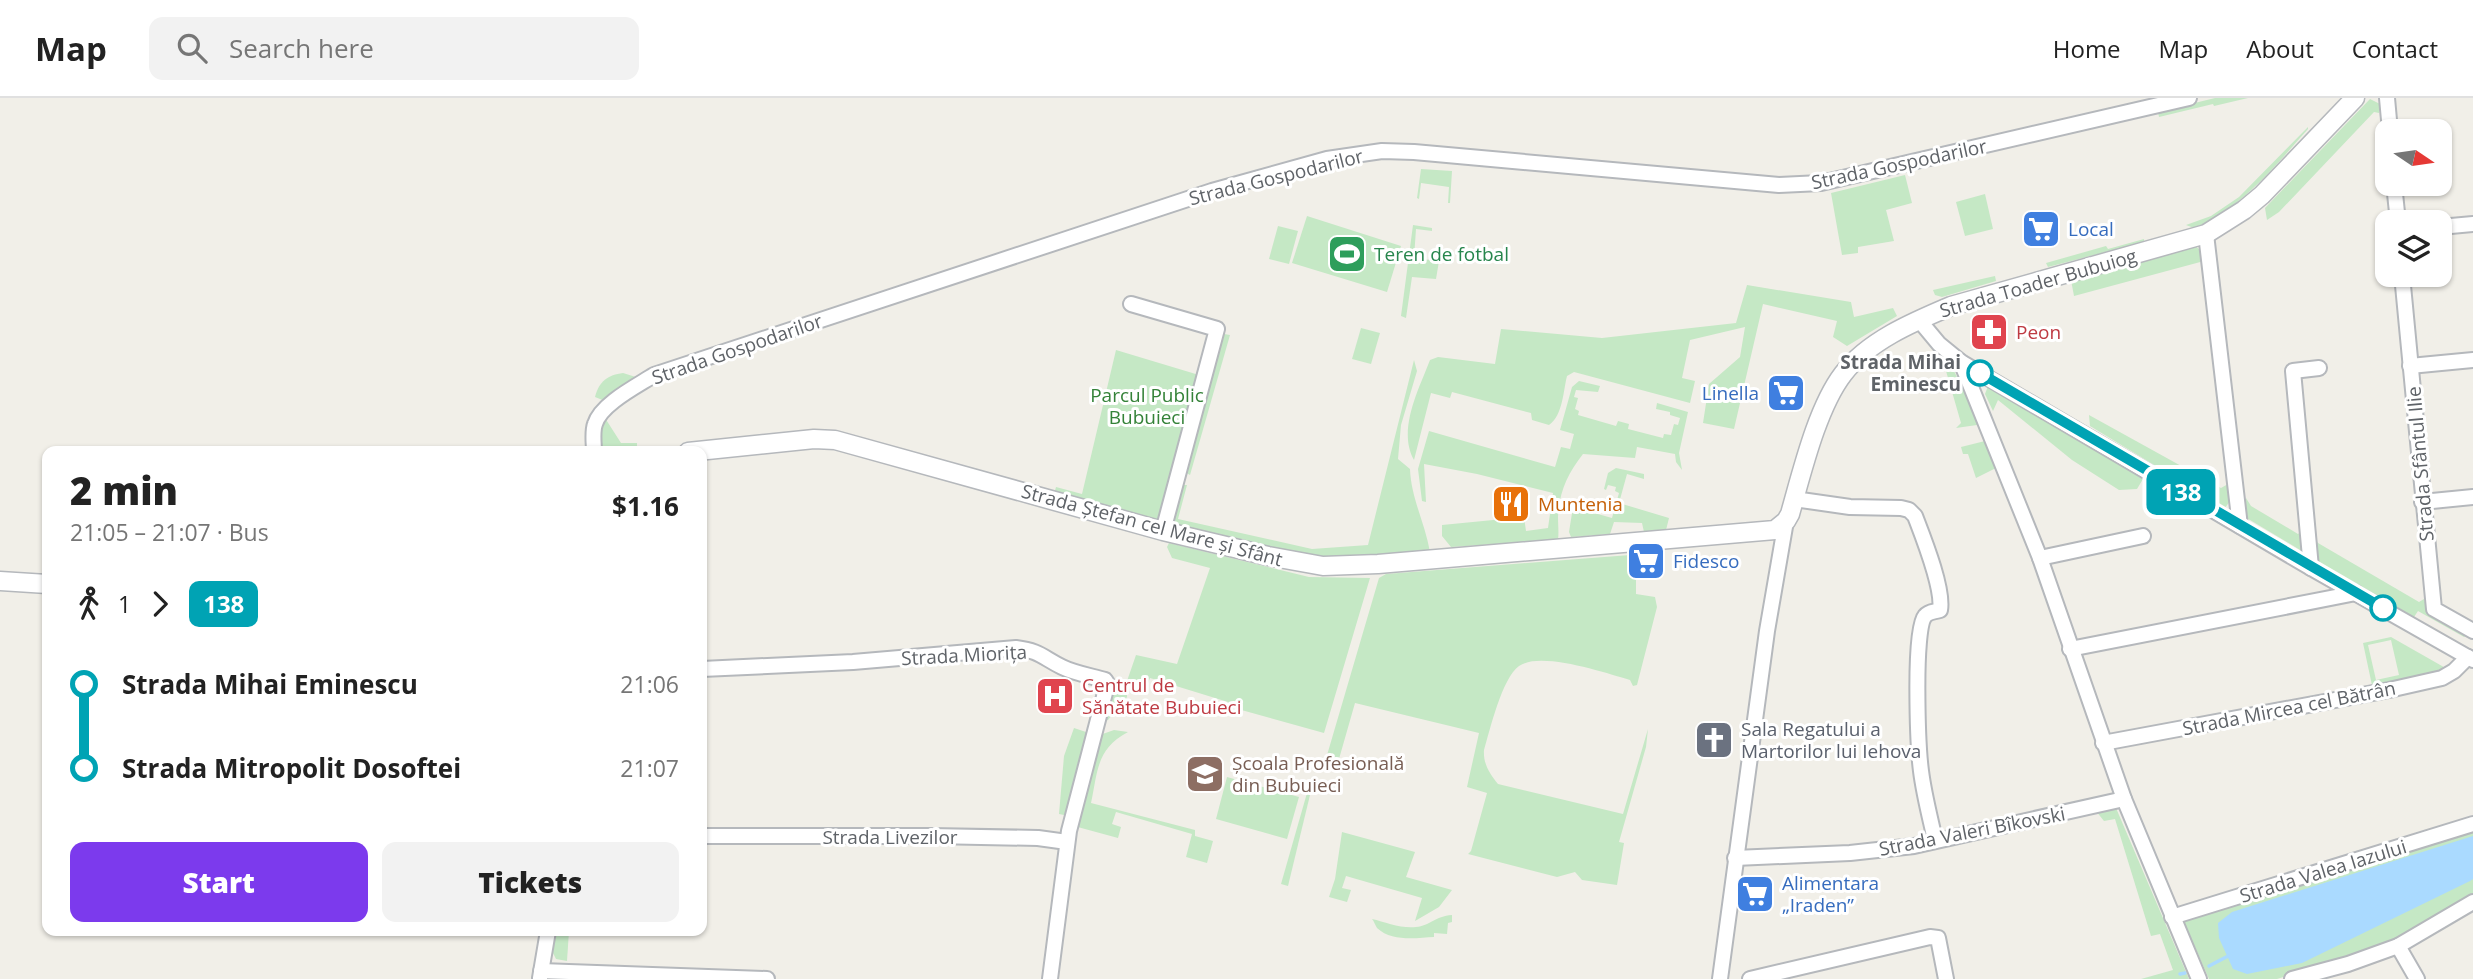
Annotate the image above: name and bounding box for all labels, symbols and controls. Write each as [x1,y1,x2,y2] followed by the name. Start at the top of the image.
[149,17,639,80] search box
[35,26,107,71] text: Map
[173,29,211,67] icon: search
[229,30,374,66] text: Search here
[2053,32,2121,65] text: Home
[2159,32,2208,65] text: Map
[2246,32,2314,65] text: About
[2352,32,2438,65] text: Contact
[2375,119,2452,196] north arrow
[2375,119,2452,287] map controls
[1809,133,1989,195] street label: Strada Gospodarilor
[1186,143,1366,211] street label: Strada Gospodarilor
[2020,208,2062,250] supermarket icon: Local
[2375,210,2452,287] button: layers
[2068,216,2114,242] place label: Local
[1326,233,1368,275] sports icon: Teren de fotbal
[1374,241,1509,267] place label: Teren de fotbal
[1936,242,2140,324] street label: Strada Toader Bubuiog
[648,308,826,390] street label: Strada Gospodarilor
[1968,311,2010,353] pharmacy icon: Peon
[2016,319,2061,345] place label: Peon
[1840,349,1961,397] place label: Strada Mihai Eminescu
[1967,360,1993,386] marker: Strada Mihai Eminescu
[1765,372,1807,414] supermarket icon: Linella
[1702,380,1759,406] place label: Linella
[1090,382,1204,430] park label: Parcul Public Bubuieci
[2400,385,2440,543] street label: Strada Sfântul Ilie
[70,464,178,516] text: 2 min
[2141,469,2221,515] line badge: 138
[2160,475,2202,508] text: 138
[1019,478,1286,572] street label: Strada Ștefan cel Mare și Sfânt
[1490,483,1532,525] restaurant icon: Muntenia
[612,488,679,524] text: $1.16
[1538,491,1623,517] place label: Muntenia
[70,516,269,548] text: 21:05 – 21:07 · Bus
[1625,540,1667,582] supermarket icon: Fidesco
[1673,548,1739,574] place label: Fidesco
[70,585,108,623] icon: walk
[141,585,179,623] icon: forward
[203,587,244,620] text: 138
[118,588,131,620] text: 1
[2370,595,2396,621] unlabelled marker
[900,639,1028,671] street label: Strada Miorița
[122,666,418,702] text: Strada Mihai Eminescu
[620,668,679,700] text: 21:06
[1082,672,1241,720] place label: Centrul de Sănătate Bubuieci
[1034,675,1076,717] hospital icon: Centrul de Sănătate Bubuieci
[2180,675,2398,741] street label: Strada Mircea cel Bătrân
[1741,716,1921,764] place label: Sala Regatului a Martorilor lui Iehova
[1693,719,1735,761] church icon: Sala Regatului a Martorilor lui Iehova
[122,750,461,786] text: Strada Mitropolit Dosoftei
[1232,750,1404,798] place label: Școala Profesională din Bubuieci
[620,752,679,784] text: 21:07
[1184,753,1226,795] school or university icon: Școala Profesională din Bubuieci
[1877,800,2067,862] street label: Strada Valeri Bîkovski
[822,824,958,850] street label: Strada Livezilor
[2236,833,2410,909] street label: Strada Valea Iazului
[70,842,368,922] button: Start
[382,842,679,922] button: Tickets
[1782,870,1879,918] place label: Alimentara „Iraden”
[1734,873,1776,915] supermarket icon: Alimentara „Iraden”

